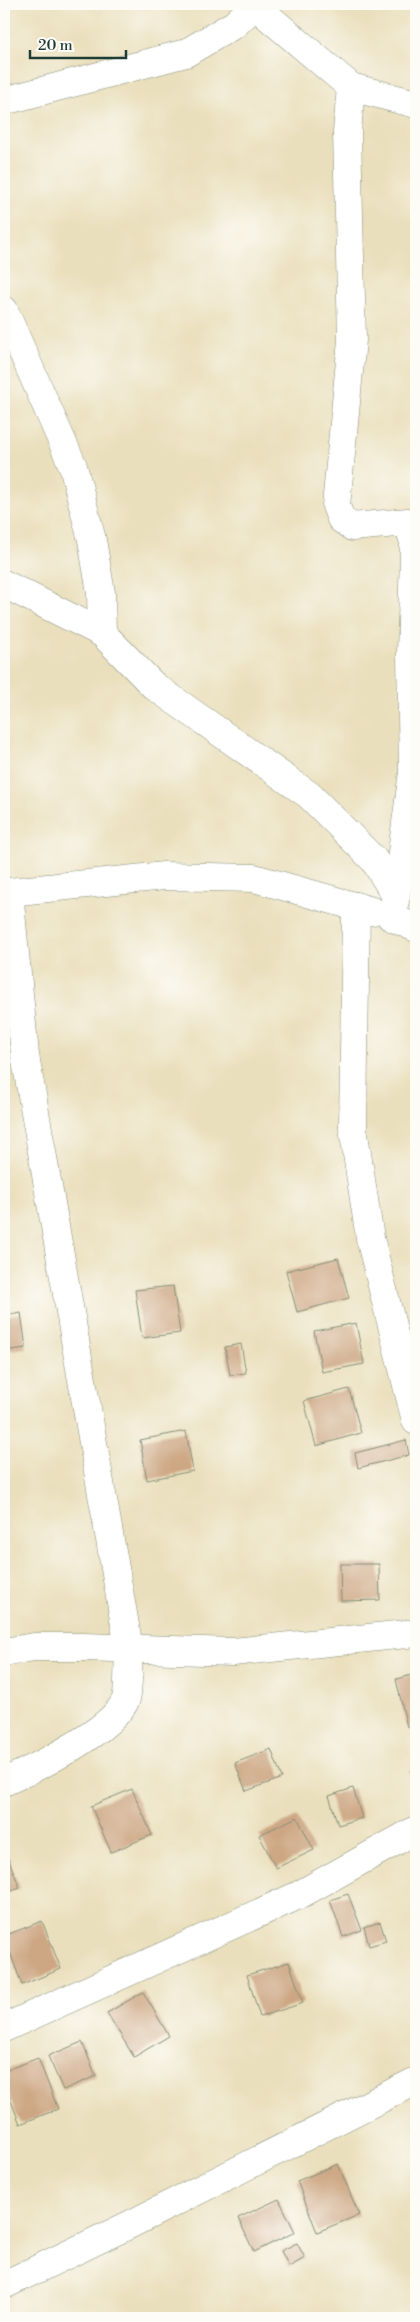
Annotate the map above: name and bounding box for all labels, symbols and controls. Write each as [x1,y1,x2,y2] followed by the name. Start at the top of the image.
[30,28,126,60] scale bar
[38,36,73,55] text: 20 m

